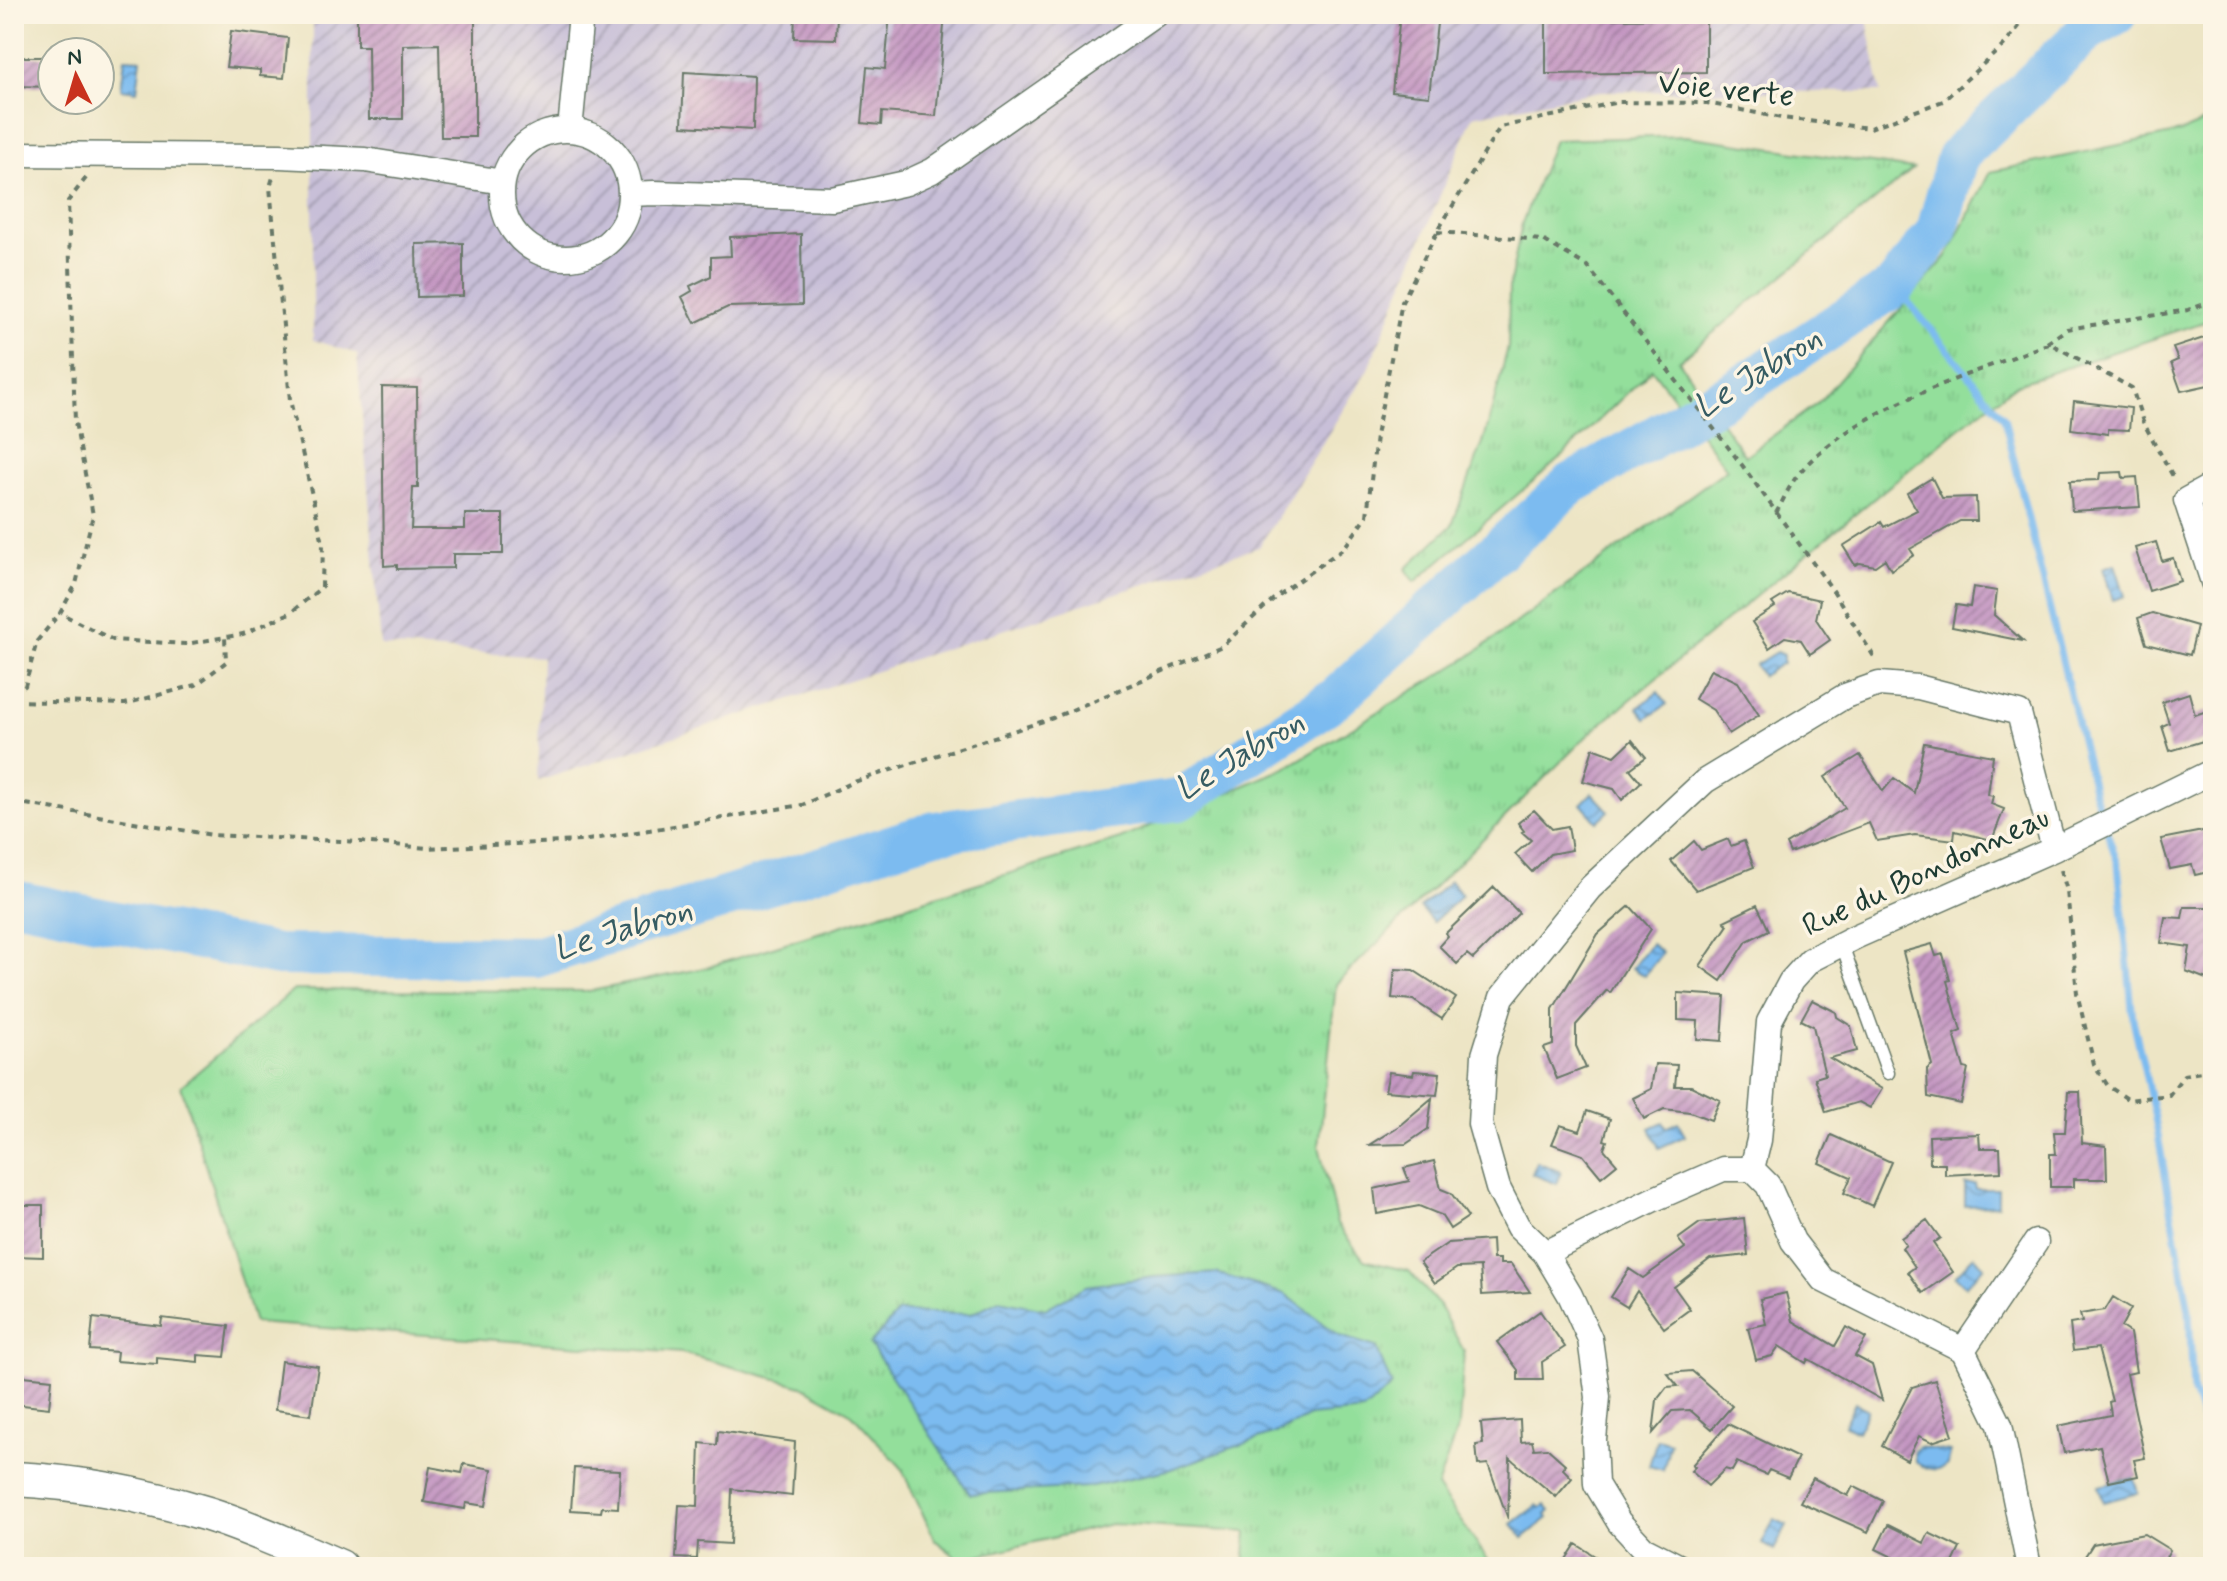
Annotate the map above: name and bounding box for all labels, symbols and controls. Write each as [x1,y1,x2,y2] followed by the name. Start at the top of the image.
[36,36,116,116] north arrow
[66,43,83,73] text: N
[1656,62,1796,118] street label: Voie verte
[1685,316,1831,430] water label: Le Jabron
[1167,700,1313,812] water label: Le Jabron
[1796,796,2056,948] street label: Rue du Bondonneau
[548,888,698,972] water label: Le Jabron

